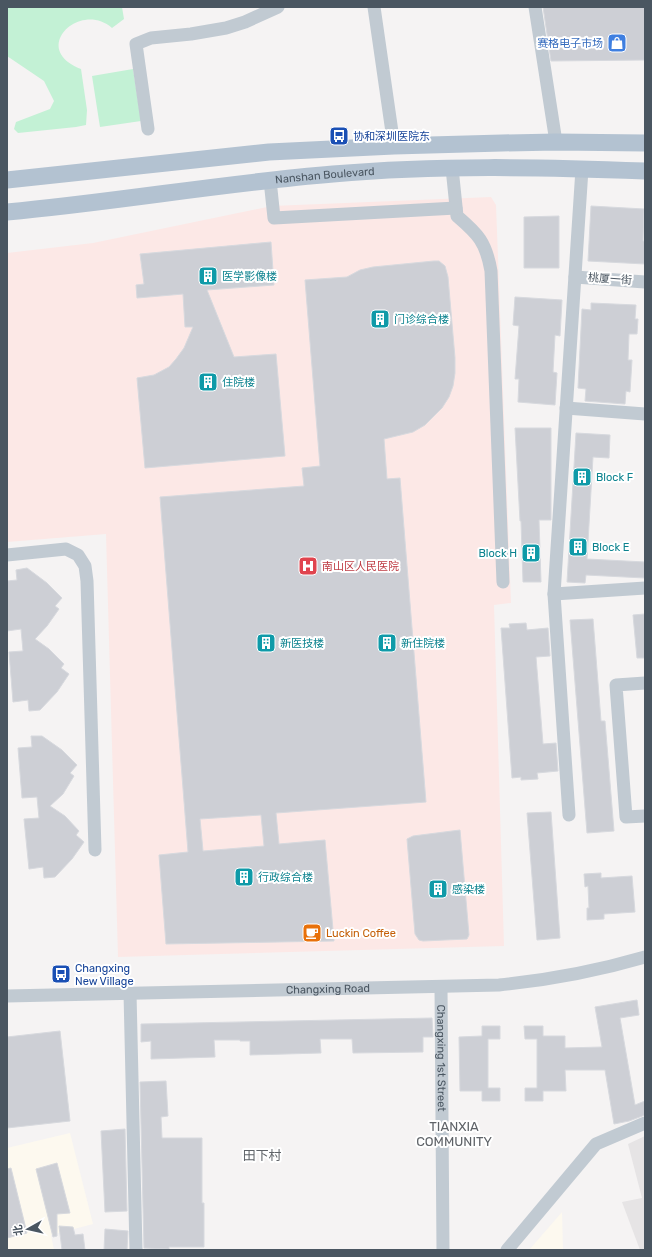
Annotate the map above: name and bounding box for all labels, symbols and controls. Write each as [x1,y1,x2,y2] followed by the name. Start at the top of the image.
[606,32,628,54] shop icon: 赛格电子市场
[537,37,603,50] place label: 赛格电子市场
[328,125,350,147] bus stop icon: 协和深圳医院东
[353,130,430,143] place label: 协和深圳医院东
[274,164,375,186] street label: Nanshan Boulevard
[197,265,219,287] building icon: 医学影像楼
[222,270,277,283] place label: 医学影像楼
[588,271,632,287] street label: 桃厦一街
[369,308,391,330] building icon: 门诊综合楼
[394,313,449,326] place label: 门诊综合楼
[197,371,219,393] building icon: 住院楼
[222,376,255,389] place label: 住院楼
[571,466,593,488] building icon: Block F
[596,471,633,484] place label: Block F
[567,536,589,558] building icon: Block E
[592,541,630,554] place label: Block E
[520,542,542,564] building icon: Block H
[478,547,517,560] place label: Block H
[297,555,319,577] hospital icon: 南山区人民医院
[322,560,399,573] place label: 南山区人民医院
[255,632,277,654] building icon: 新医技楼
[376,632,398,654] building icon: 新住院楼
[280,637,324,650] place label: 新医技楼
[401,637,445,650] place label: 新住院楼
[233,866,255,888] building icon: 行政综合楼
[258,871,313,884] place label: 行政综合楼
[427,878,449,900] building icon: 感染楼
[452,883,485,896] place label: 感染楼
[301,922,323,944] cafe icon: Luckin Coffee
[326,927,396,940] place label: Luckin Coffee
[75,962,134,988] place label: Changxing New Village
[50,963,72,985] bus stop icon: Changxing New Village
[286,981,370,996] street label: Changxing Road
[435,1004,448,1112] street label: Changxing 1st Street
[416,1119,492,1149] district label: TIANXIA COMMUNITY
[242,1148,282,1163] district label: 田下村
[8,1209,48,1249] north arrow
[11,1224,26,1237] text: 北

